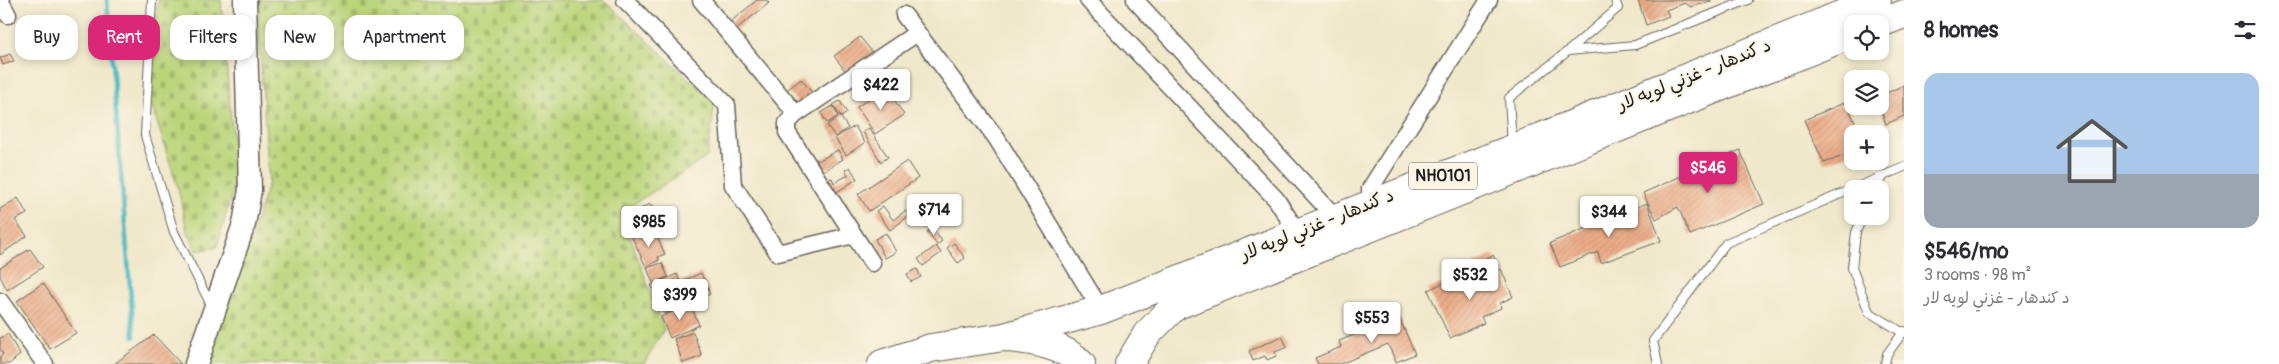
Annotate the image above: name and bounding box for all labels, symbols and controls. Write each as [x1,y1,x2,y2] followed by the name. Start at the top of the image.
[15,15,78,60] chip: Buy
[88,15,160,60] chip: Rent
[170,15,255,60] chip: Filters
[265,15,334,60] chip: New
[344,15,464,60] chip: Apartment
[1844,15,1889,225] map controls
[1844,15,1889,60] button: locate
[2231,16,2259,44] icon: filters
[1924,17,1998,44] text: 8 homes
[1612,34,1776,121] street label: د کندهار - غزني لويه لار
[851,68,911,111] pin: $422
[1844,70,1889,115] button: layers
[863,75,899,95] text: $422
[2047,106,2137,196] icon: home
[1844,125,1889,170] button: +
[1678,152,1738,194] pin: $546
[1690,158,1726,178] text: $546
[1409,162,1477,190] road number: NH0101
[1844,180,1889,225] button: −
[1235,184,1399,271] street label: د کندهار - غزني لويه لار
[904,194,964,236] pin: $714
[1579,196,1639,238] pin: $344
[918,200,950,220] text: $714
[1591,202,1627,222] text: $344
[619,206,679,248] pin: $985
[632,212,666,232] text: $985
[1924,238,2009,265] text: $546/mo
[1440,258,1500,301] pin: $532
[1452,265,1488,285] text: $532
[1924,265,2031,285] text: 3 rooms · 98 m²
[650,278,710,321] pin: $399
[663,285,697,305] text: $399
[1924,288,2070,308] text: د کندهار - غزني لويه لار
[1342,302,1402,344] pin: $553
[1355,308,1389,328] text: $553

